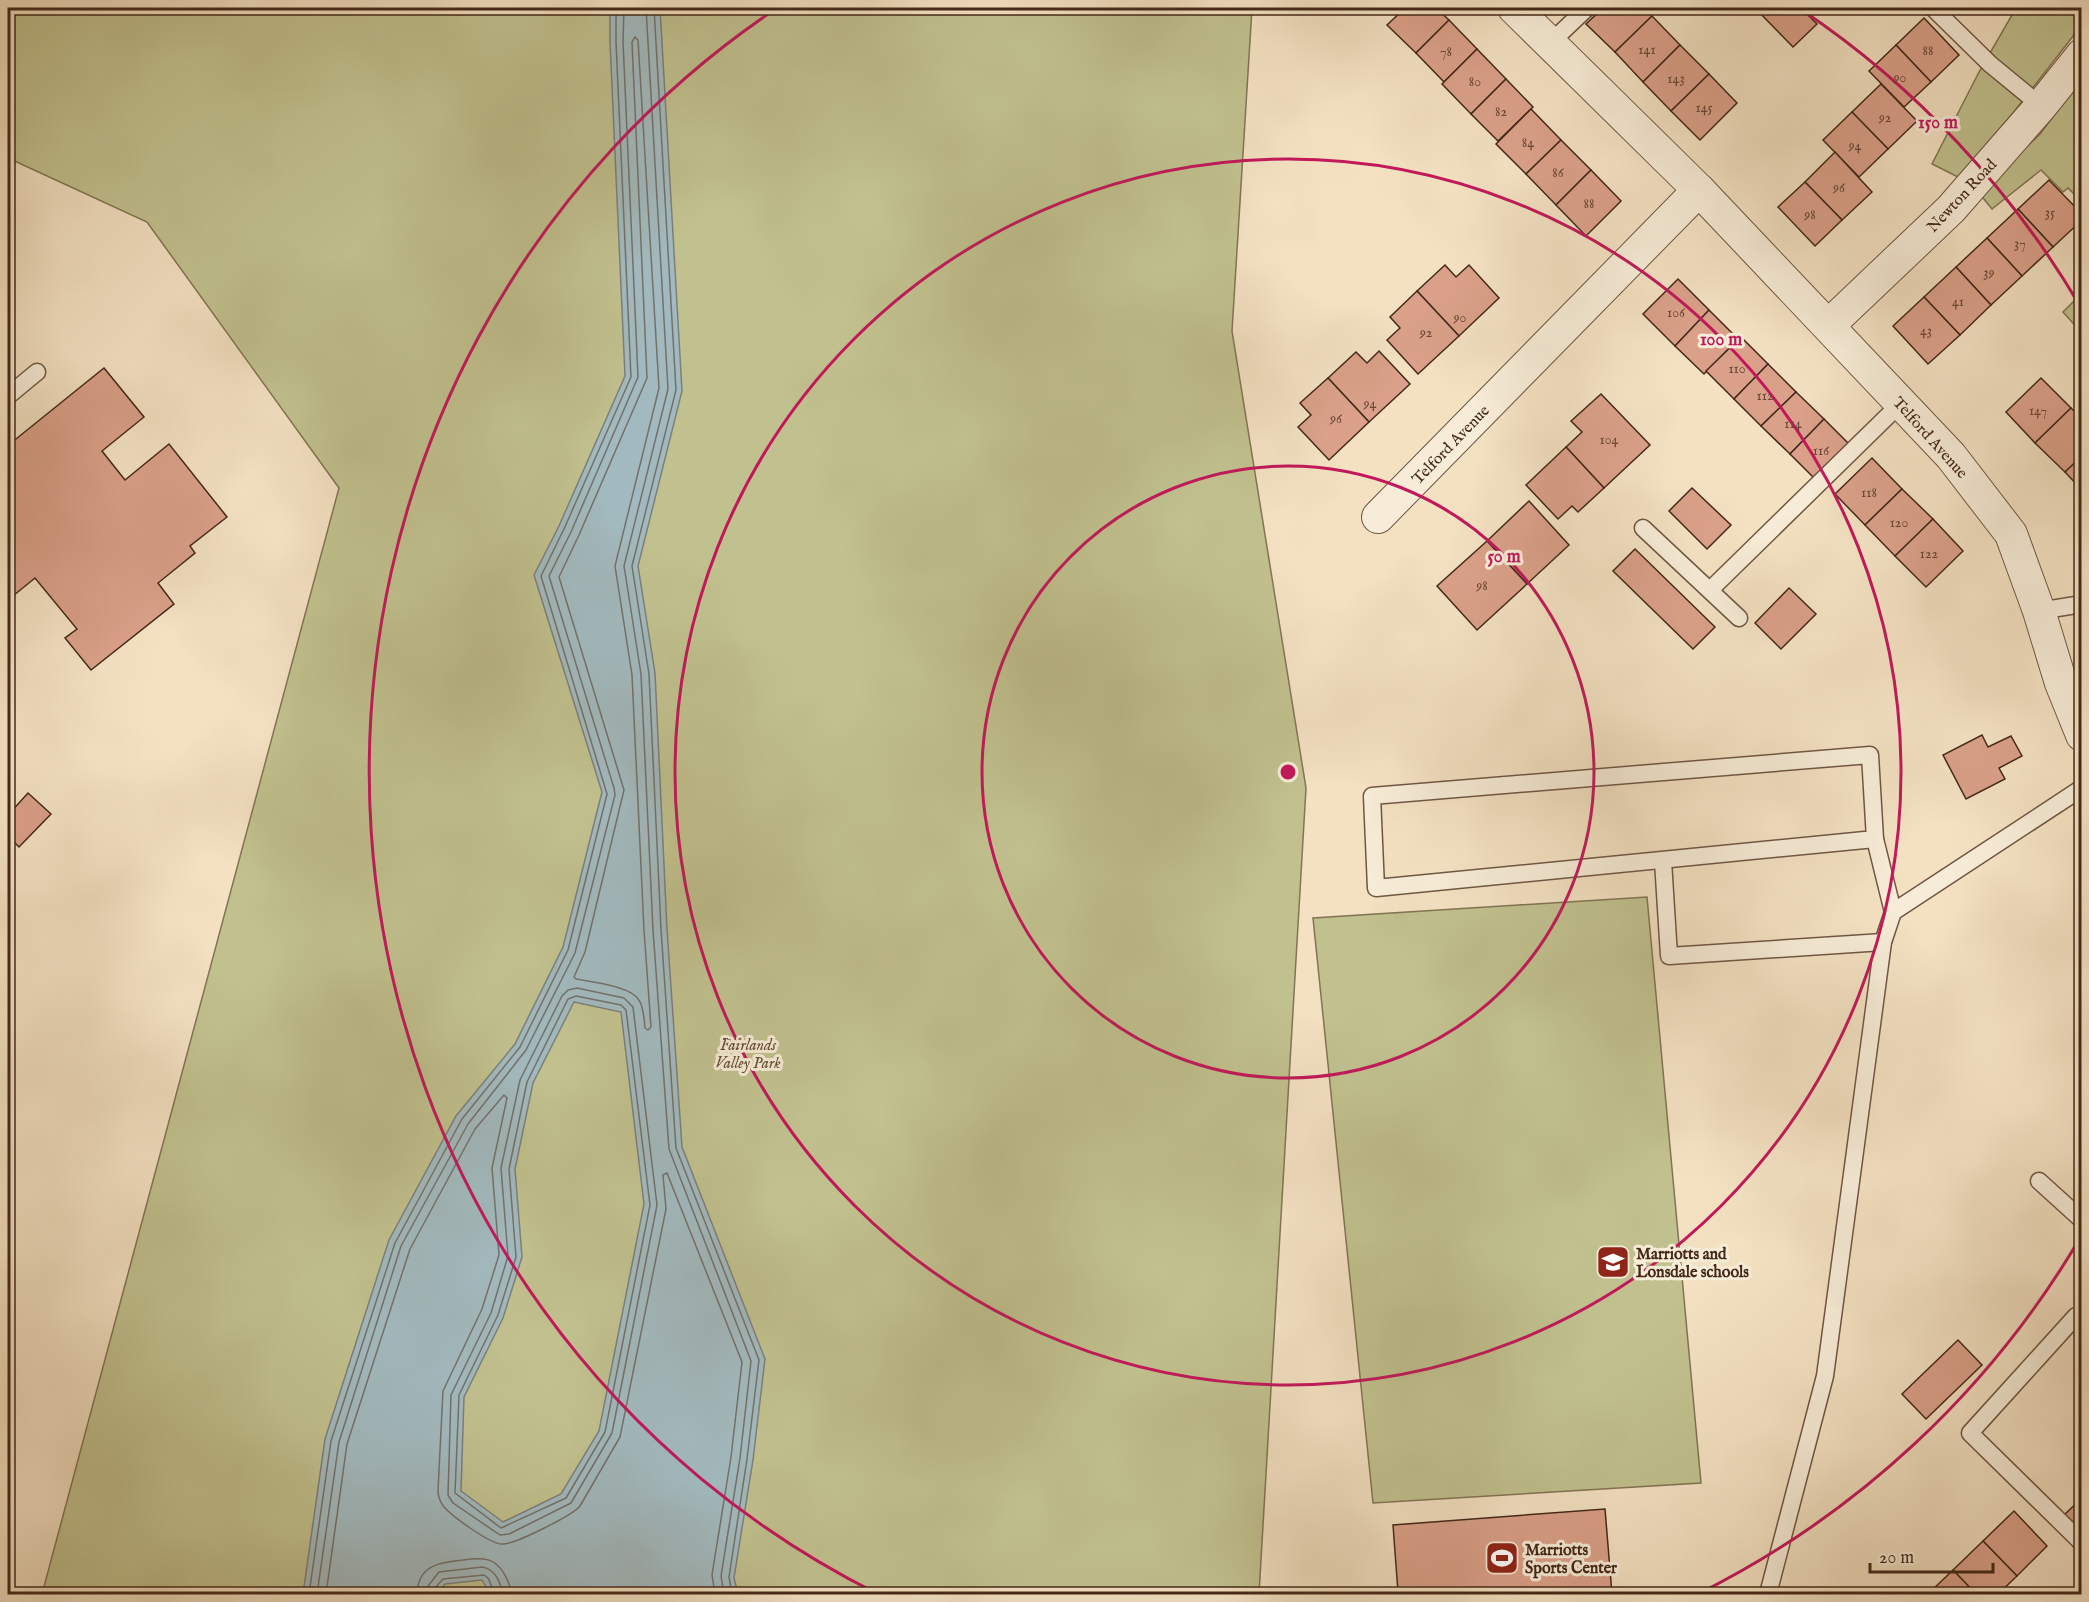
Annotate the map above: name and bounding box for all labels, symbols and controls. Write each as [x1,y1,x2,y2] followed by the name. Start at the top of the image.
[1638,41,1656,59] house number: 141
[1923,42,1933,60] house number: 88
[1440,43,1452,61] house number: 78
[1893,69,1907,87] house number: 90
[1667,70,1685,88] house number: 143
[1469,73,1481,91] house number: 80
[1695,99,1713,117] house number: 145
[1495,103,1507,121] house number: 82
[1878,109,1892,127] house number: 92
[1918,112,1958,135] text: 150 m
[1522,134,1534,152] house number: 84
[1848,137,1862,155] house number: 94
[1923,155,2002,237] street label: Newton Road
[1552,164,1565,182] house number: 86
[1832,179,1846,197] house number: 96
[1584,195,1594,213] house number: 88
[2045,204,2055,222] house number: 35
[1803,206,1816,224] house number: 98
[2014,235,2026,253] house number: 37
[1983,264,1995,282] house number: 39
[1952,293,1964,311] house number: 41
[1667,304,1686,322] house number: 106
[1453,309,1467,327] house number: 90
[1920,322,1932,340] house number: 43
[1419,324,1433,342] house number: 92
[1700,329,1742,352] text: 100 m
[1728,360,1746,378] house number: 110
[1756,387,1774,405] house number: 112
[1888,393,1971,483] street label: Telford Avenue
[1363,395,1377,413] house number: 94
[1408,401,1494,489] street label: Telford Avenue
[2029,402,2047,420] house number: 147
[1329,410,1343,428] house number: 96
[1784,415,1802,433] house number: 114
[1600,431,1619,449] house number: 104
[1813,442,1830,460] house number: 116
[1861,484,1877,502] house number: 118
[1890,514,1908,532] house number: 120
[1920,545,1939,563] house number: 122
[1487,546,1521,569] text: 50 m
[1475,577,1488,595] house number: 98
[1278,762,1298,782] centre of rings
[715,1036,781,1074] park label: Fairlands Valley Park
[1595,1244,1631,1280] school or university icon: Marriotts and Lonsdale schools
[1636,1245,1749,1283] place label: Marriotts and Lonsdale schools
[1870,1536,1993,1574] scale bar
[1484,1540,1520,1576] sports icon: Marriotts Sports Center
[1525,1541,1617,1579] place label: Marriotts Sports Center
[1879,1547,1914,1570] text: 20 m

